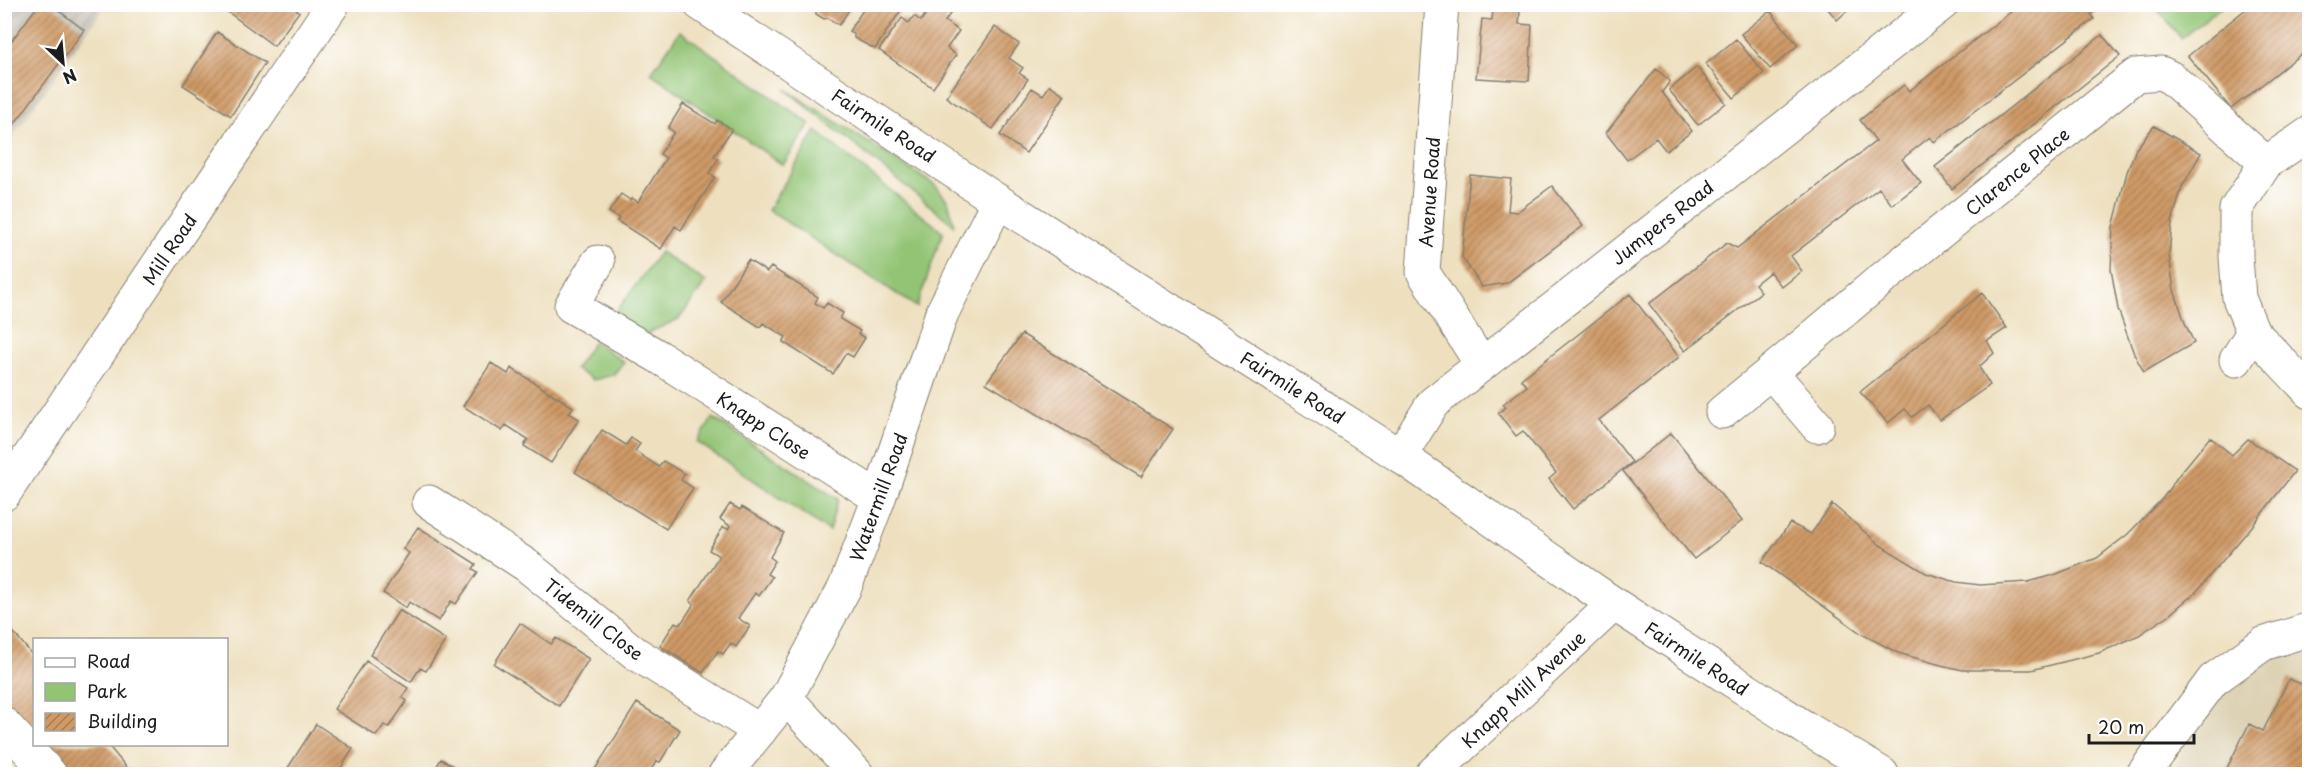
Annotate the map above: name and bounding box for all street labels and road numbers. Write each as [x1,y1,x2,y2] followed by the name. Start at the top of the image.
[827,81,941,169] street label: Fairmile Road
[1959,120,2075,222] street label: Clarence Place
[1412,136,1446,248] street label: Avenue Road
[1605,173,1719,271] street label: Jumpers Road
[135,208,203,290] street label: Mill Road
[1235,344,1351,430] street label: Fairmile Road
[712,385,816,465] street label: Knapp Close
[842,429,914,565] street label: Watermill Road
[539,572,649,666] street label: Tidemill Close
[1640,614,1754,702] street label: Fairmile Road
[1455,624,1591,754] street label: Knapp Mill Avenue

